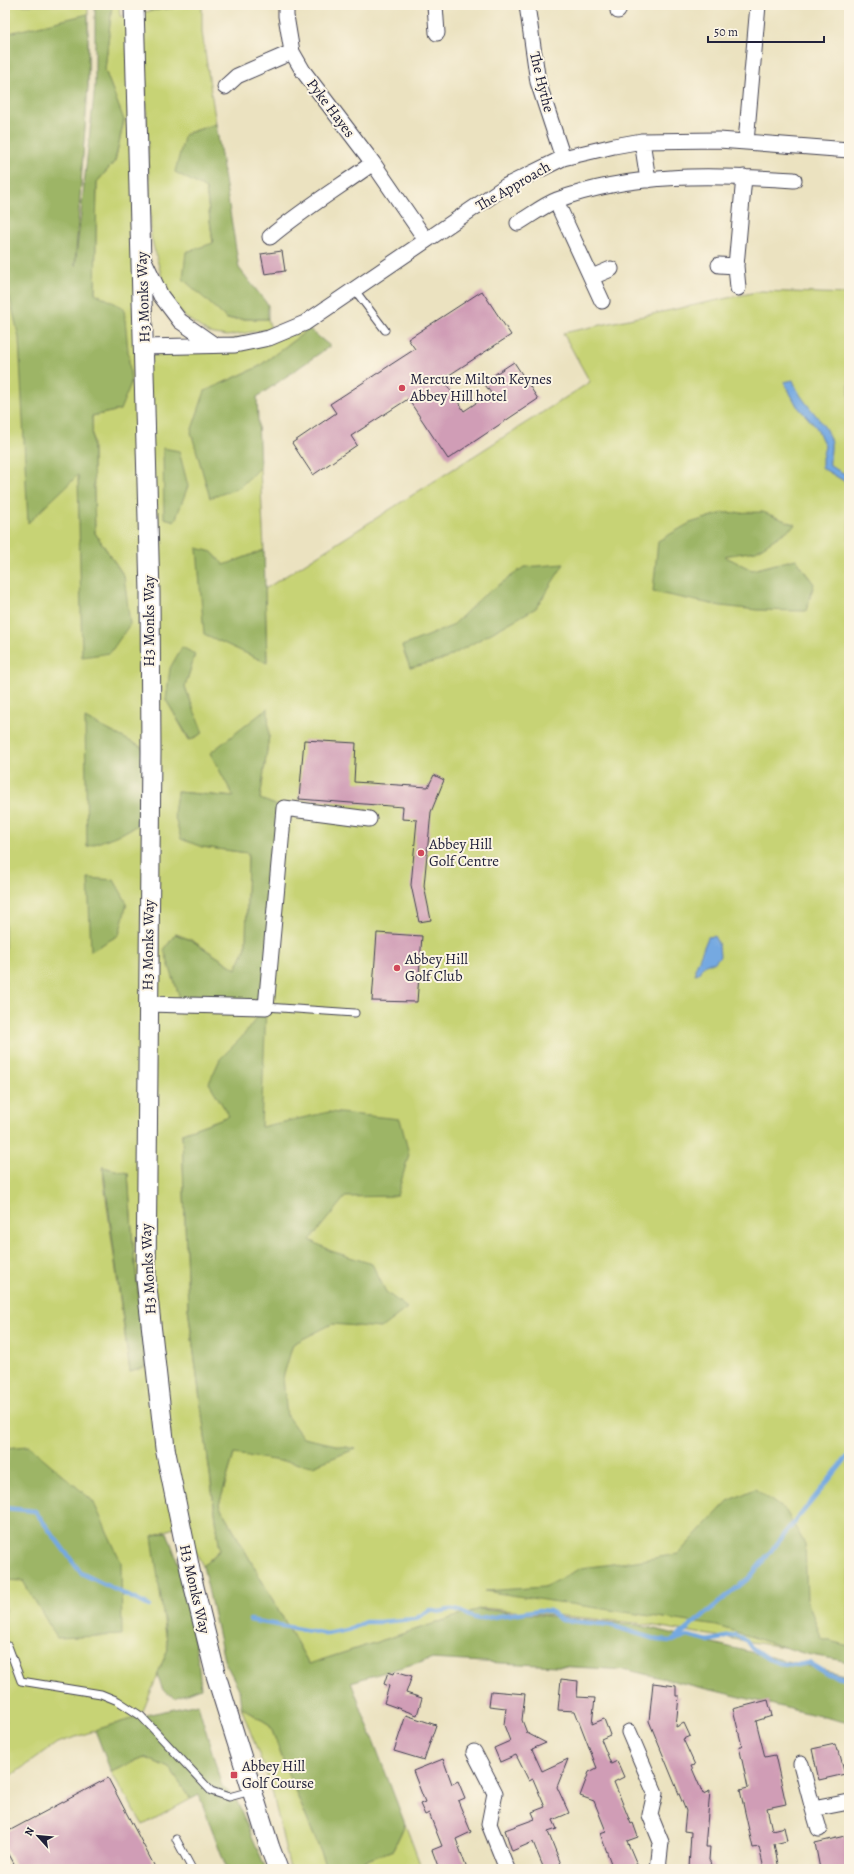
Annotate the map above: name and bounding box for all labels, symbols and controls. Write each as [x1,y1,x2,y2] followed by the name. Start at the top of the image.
[708,18,824,44] scale bar
[714,24,738,40] text: 50 m
[525,50,559,115] street label: The Hythe
[302,74,360,142] street label: Pyke Hayes
[472,157,554,215] street label: The Approach
[131,251,155,343] street label: H3 Monks Way
[409,369,552,406] place label: Mercure Milton Keynes Abbey Hill hotel
[397,383,407,393] marker: Mercure Milton Keynes Abbey Hill hotel
[139,575,159,667] street label: H3 Monks Way
[428,834,499,871] place label: Abbey Hill Golf Centre
[416,848,426,858] marker: Abbey Hill Golf Centre
[137,899,159,991] street label: H3 Monks Way
[404,949,468,986] place label: Abbey Hill Golf Club
[392,963,402,973] marker: Abbey Hill Golf Club
[136,1223,160,1315] street label: H3 Monks Way
[175,1542,215,1636] street label: H3 Monks Way
[241,1756,314,1793] place label: Abbey Hill Golf Course
[229,1770,239,1780] marker: Abbey Hill Golf Course
[18,1816,58,1856] north arrow
[21,1825,38,1839] text: N

